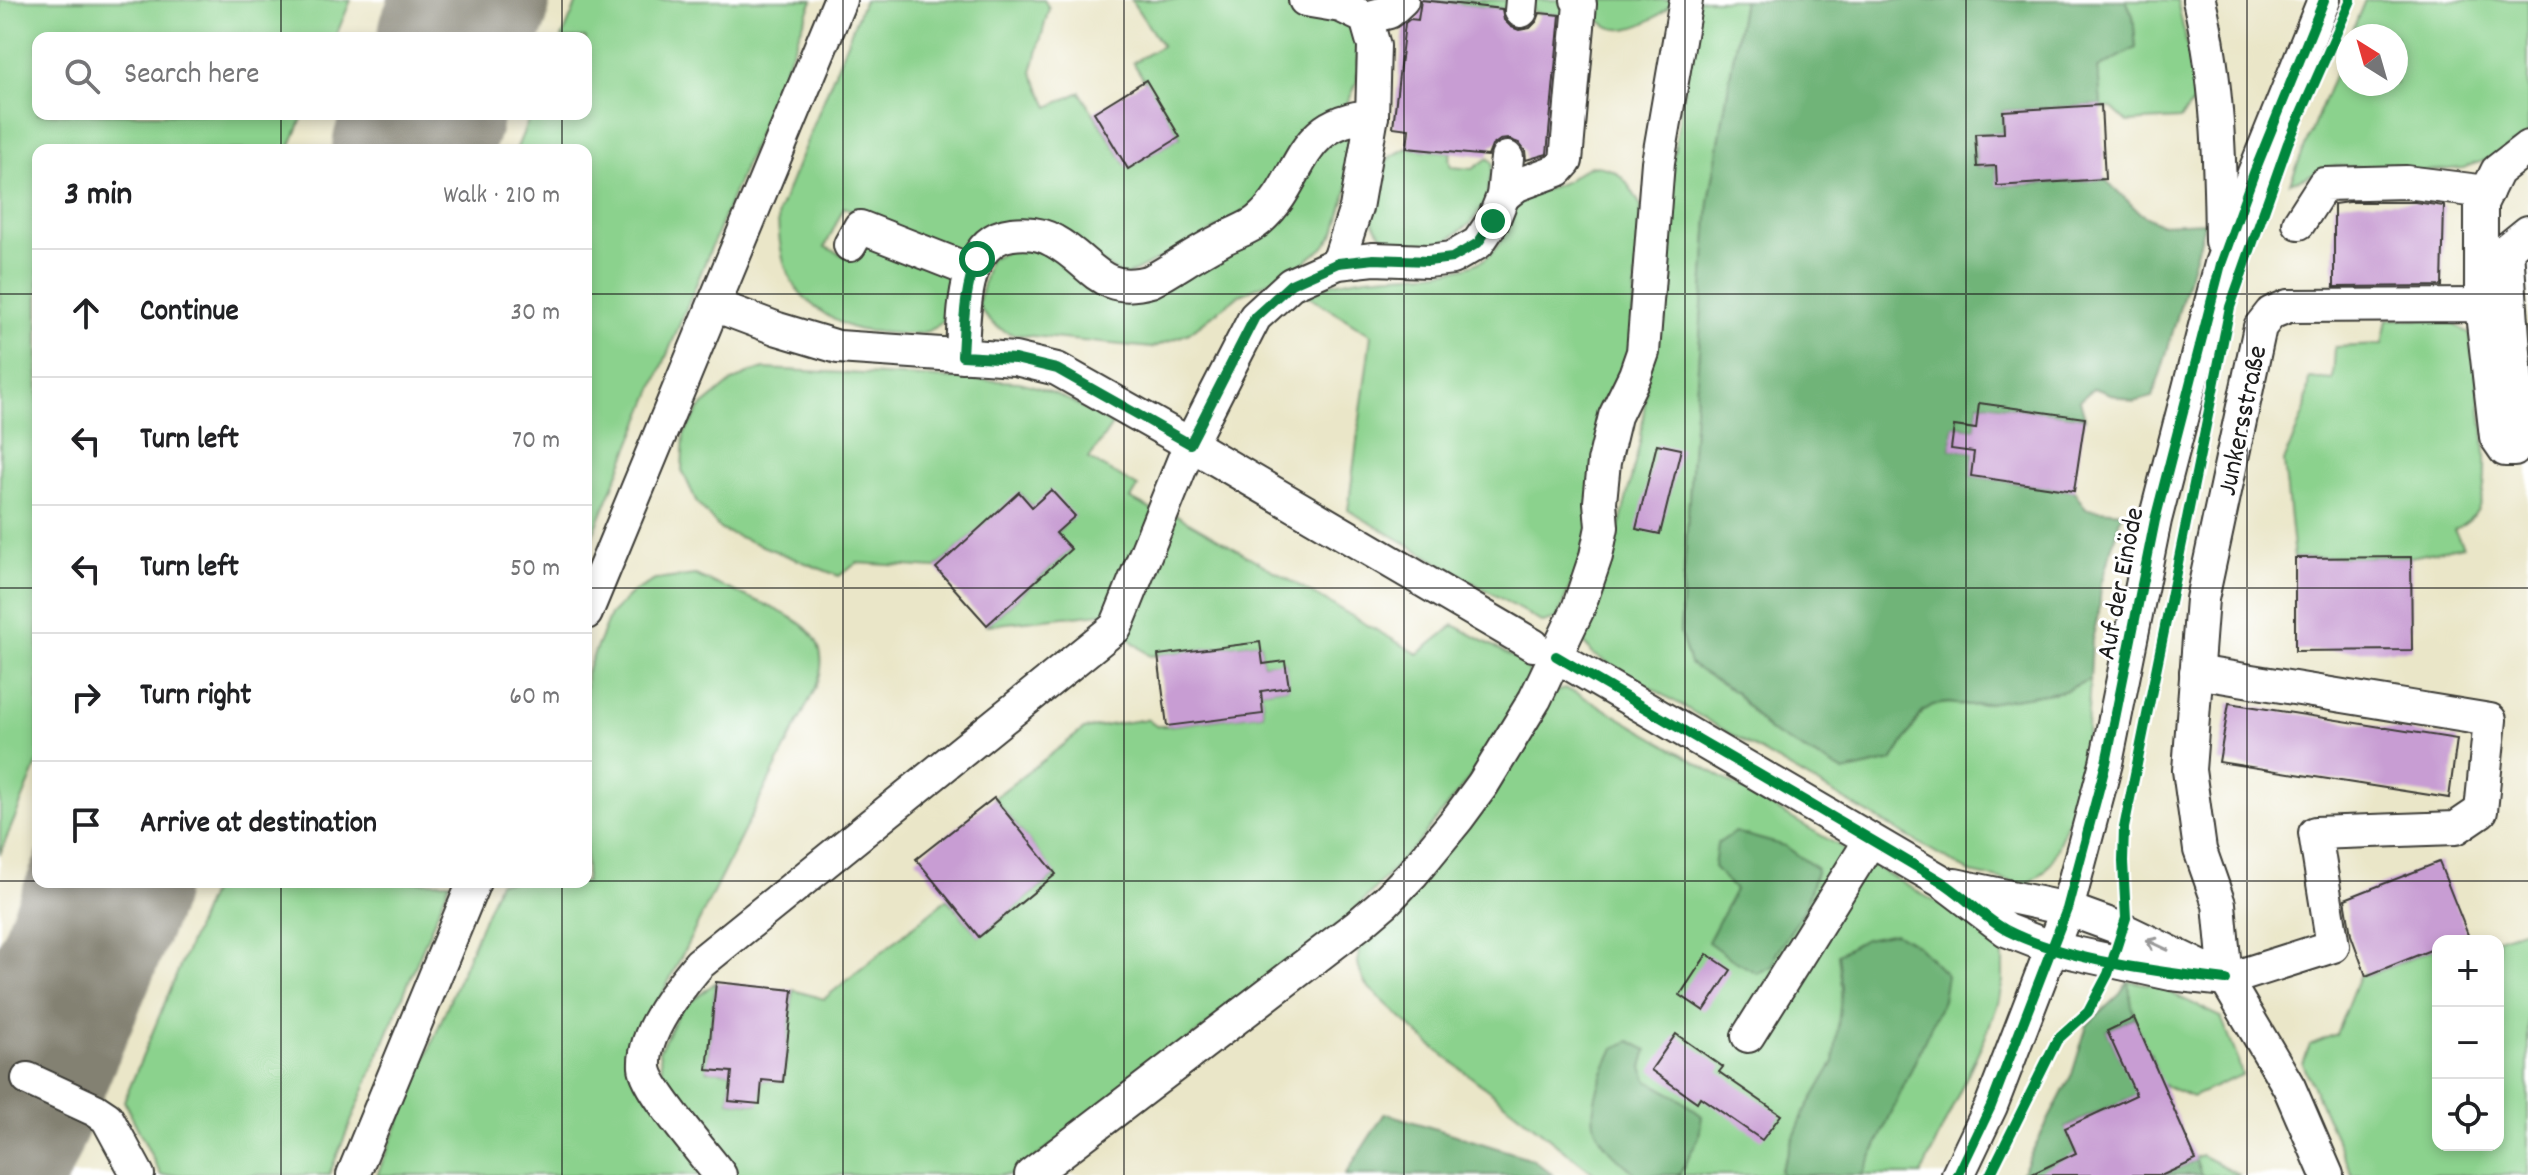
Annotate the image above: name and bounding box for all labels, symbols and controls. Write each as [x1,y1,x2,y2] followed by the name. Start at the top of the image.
[2336,24,2408,96] north arrow
[32,32,592,120] search box
[60,54,104,98] icon: search
[124,55,260,98] text: Search here
[64,172,132,221] text: 3 min
[443,178,560,215] text: Walk · 210 m
[1475,203,1511,239] route end
[959,241,995,277] route start
[64,291,108,335] icon: ahead
[140,292,239,335] text: Continue
[510,295,560,332] text: 30 m
[2209,342,2280,500] street label: Junkersstraße
[64,419,108,463] icon: left
[140,420,239,463] text: Turn left
[512,423,560,460] text: 70 m
[2089,504,2157,664] street label: Auf der Einöde
[64,547,108,591] icon: left
[140,548,239,591] text: Turn left
[510,551,560,588] text: 50 m
[64,675,108,719] icon: right
[140,676,251,719] text: Turn right
[509,679,560,716] text: 60 m
[64,803,108,847] icon: arrive
[140,804,377,847] text: Arrive at destination
[2432,935,2504,1151] map controls
[2432,935,2504,1007] button: +
[2145,936,2169,951] one-way arrow
[2432,1007,2504,1079] button: −
[2432,1079,2504,1151] button: locate

